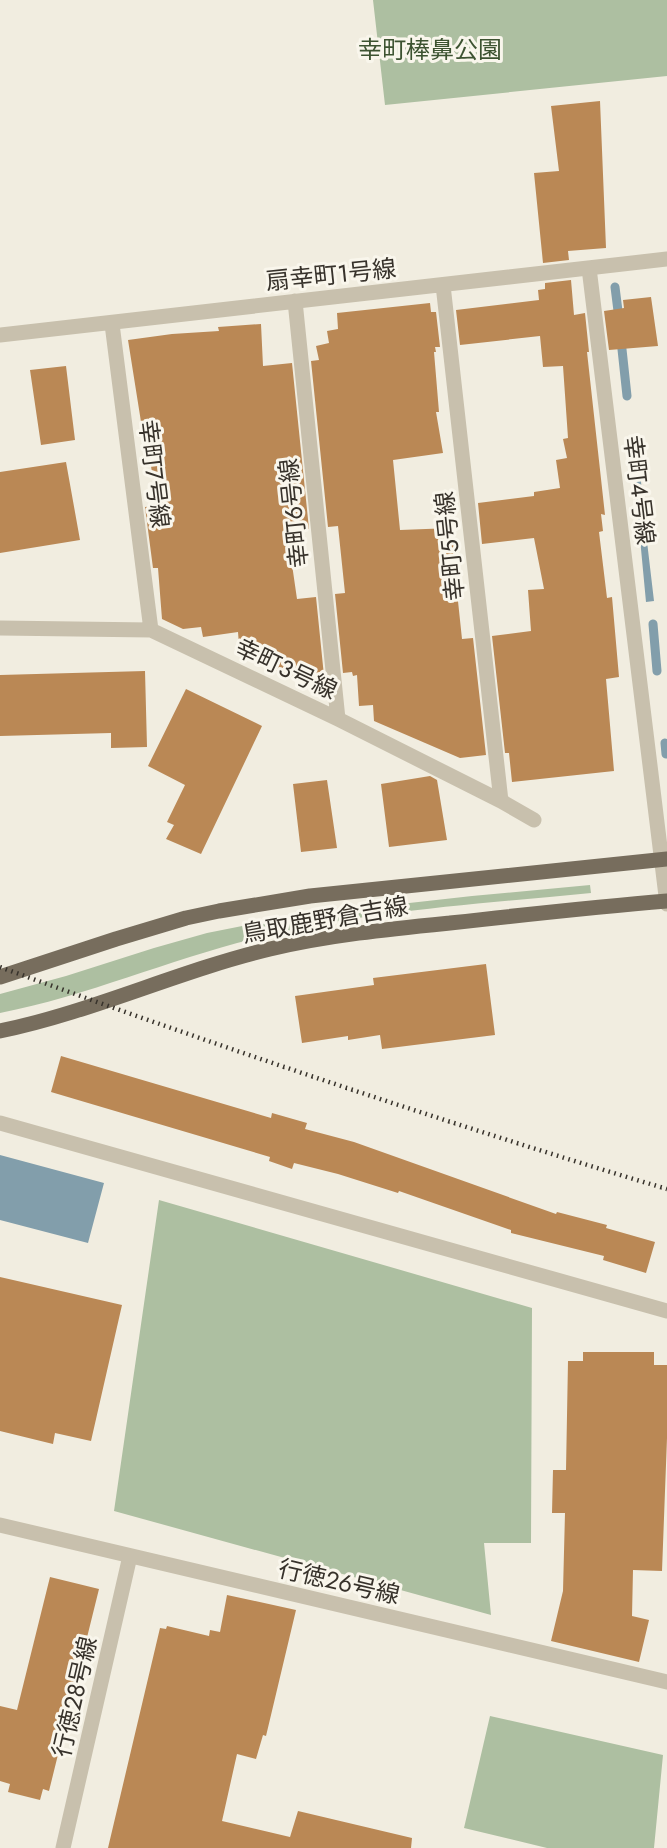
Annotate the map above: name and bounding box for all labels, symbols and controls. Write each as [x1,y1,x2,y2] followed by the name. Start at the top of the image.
[358,32,502,67] park label: 幸町棒鼻公園
[264,250,398,299] street label: 扇幸町1号線
[131,418,178,530] street label: 幸町7号線
[615,433,664,547] street label: 幸町4号線
[270,457,317,569] street label: 幸町6号線
[426,490,473,602] street label: 幸町5号線
[229,630,343,707] street label: 幸町3号線
[239,888,411,951] street label: 鳥取鹿野倉吉線
[275,1551,403,1612] street label: 行徳26号線
[44,1633,105,1761] street label: 行徳28号線

